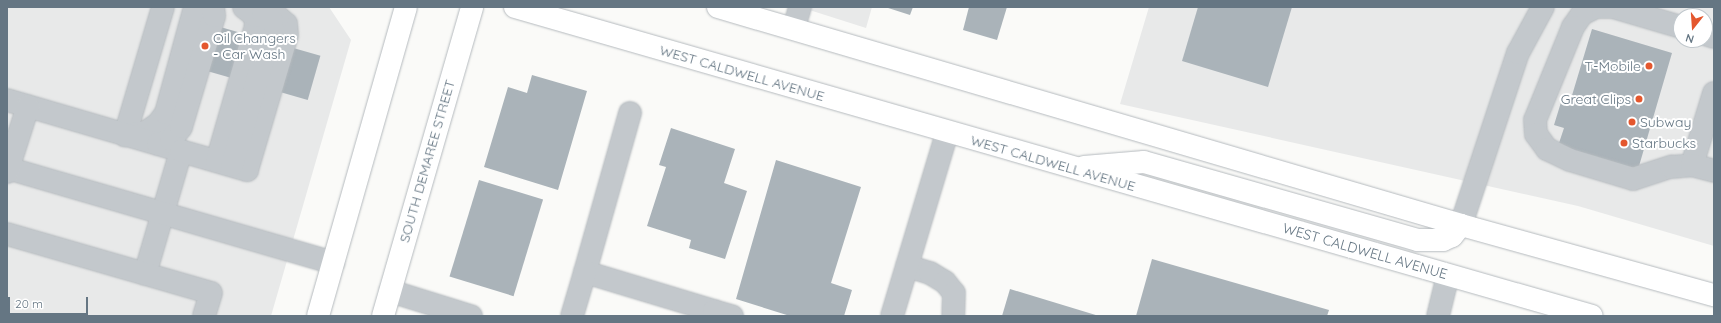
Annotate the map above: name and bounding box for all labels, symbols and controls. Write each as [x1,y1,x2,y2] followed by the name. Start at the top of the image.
[1673,8,1713,48] north arrow
[213,30,296,62] place label: Oil Changers - Car Wash
[1684,31,1696,46] text: N
[200,41,210,51] marker: Oil Changers - Car Wash
[658,41,826,105] street label: WEST CALDWELL AVENUE
[1585,58,1641,74] place label: T-Mobile
[1644,61,1654,71] marker: T-Mobile
[396,78,458,244] street label: SOUTH DEMAREE STREET
[1561,91,1631,107] place label: Great Clips
[1634,94,1644,104] marker: Great Clips
[1640,114,1691,130] place label: Subway
[1627,117,1637,127] marker: Subway
[969,131,1137,195] street label: WEST CALDWELL AVENUE
[1632,135,1696,151] place label: Starbucks
[1619,138,1629,148] marker: Starbucks
[1281,219,1449,283] street label: WEST CALDWELL AVENUE
[10,289,90,315] scale bar
[15,296,43,311] text: 20 m

